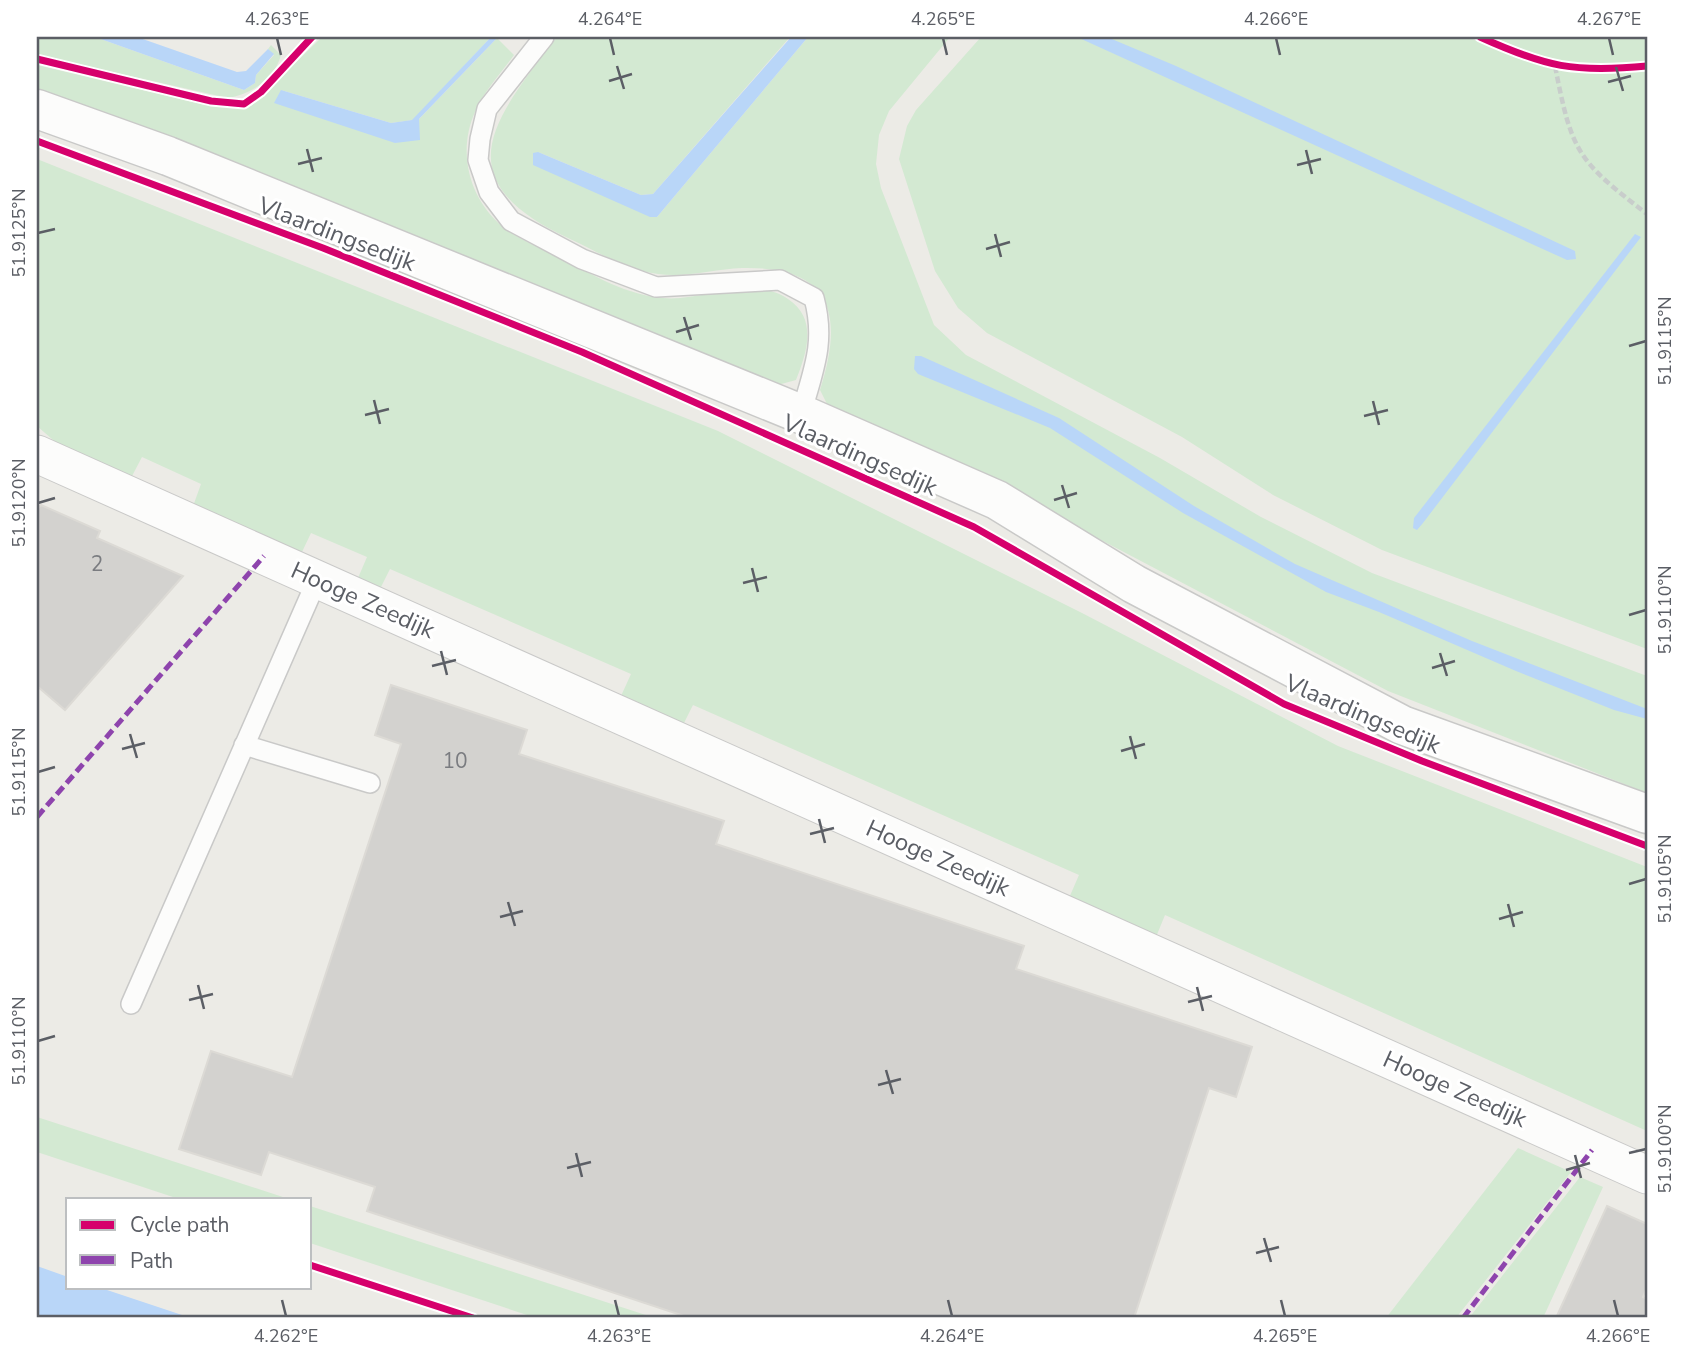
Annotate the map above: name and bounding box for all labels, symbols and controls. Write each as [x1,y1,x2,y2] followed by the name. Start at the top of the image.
[245,7,309,31] text: 4.263°E
[578,7,642,31] text: 4.264°E
[911,7,975,31] text: 4.265°E
[1244,7,1308,31] text: 4.266°E
[1577,7,1641,31] text: 4.267°E
[7,189,31,277] text: 51.9125°N
[253,189,421,279] street label: Vlaardingsedijk
[1653,297,1677,385] text: 51.9115°N
[777,406,943,504] street label: Vlaardingsedijk
[7,459,31,547] text: 51.9120°N
[91,550,103,578] house number: 2
[286,554,441,646] street label: Hooge Zeedijk
[1653,566,1677,654] text: 51.9110°N
[1279,666,1447,762] street label: Vlaardingsedijk
[7,728,31,816] text: 51.9115°N
[442,747,468,775] house number: 10
[861,812,1016,904] street label: Hooge Zeedijk
[1653,835,1677,923] text: 51.9105°N
[7,997,31,1085] text: 51.9110°N
[1378,1043,1533,1135] street label: Hooge Zeedijk
[1653,1105,1677,1193] text: 51.9100°N
[66,1198,312,1288] legend
[130,1211,229,1239] text: Cycle path
[130,1247,173,1275] text: Path
[254,1324,318,1348] text: 4.262°E
[587,1324,651,1348] text: 4.263°E
[920,1324,984,1348] text: 4.264°E
[1253,1324,1317,1348] text: 4.265°E
[1586,1324,1650,1348] text: 4.266°E

